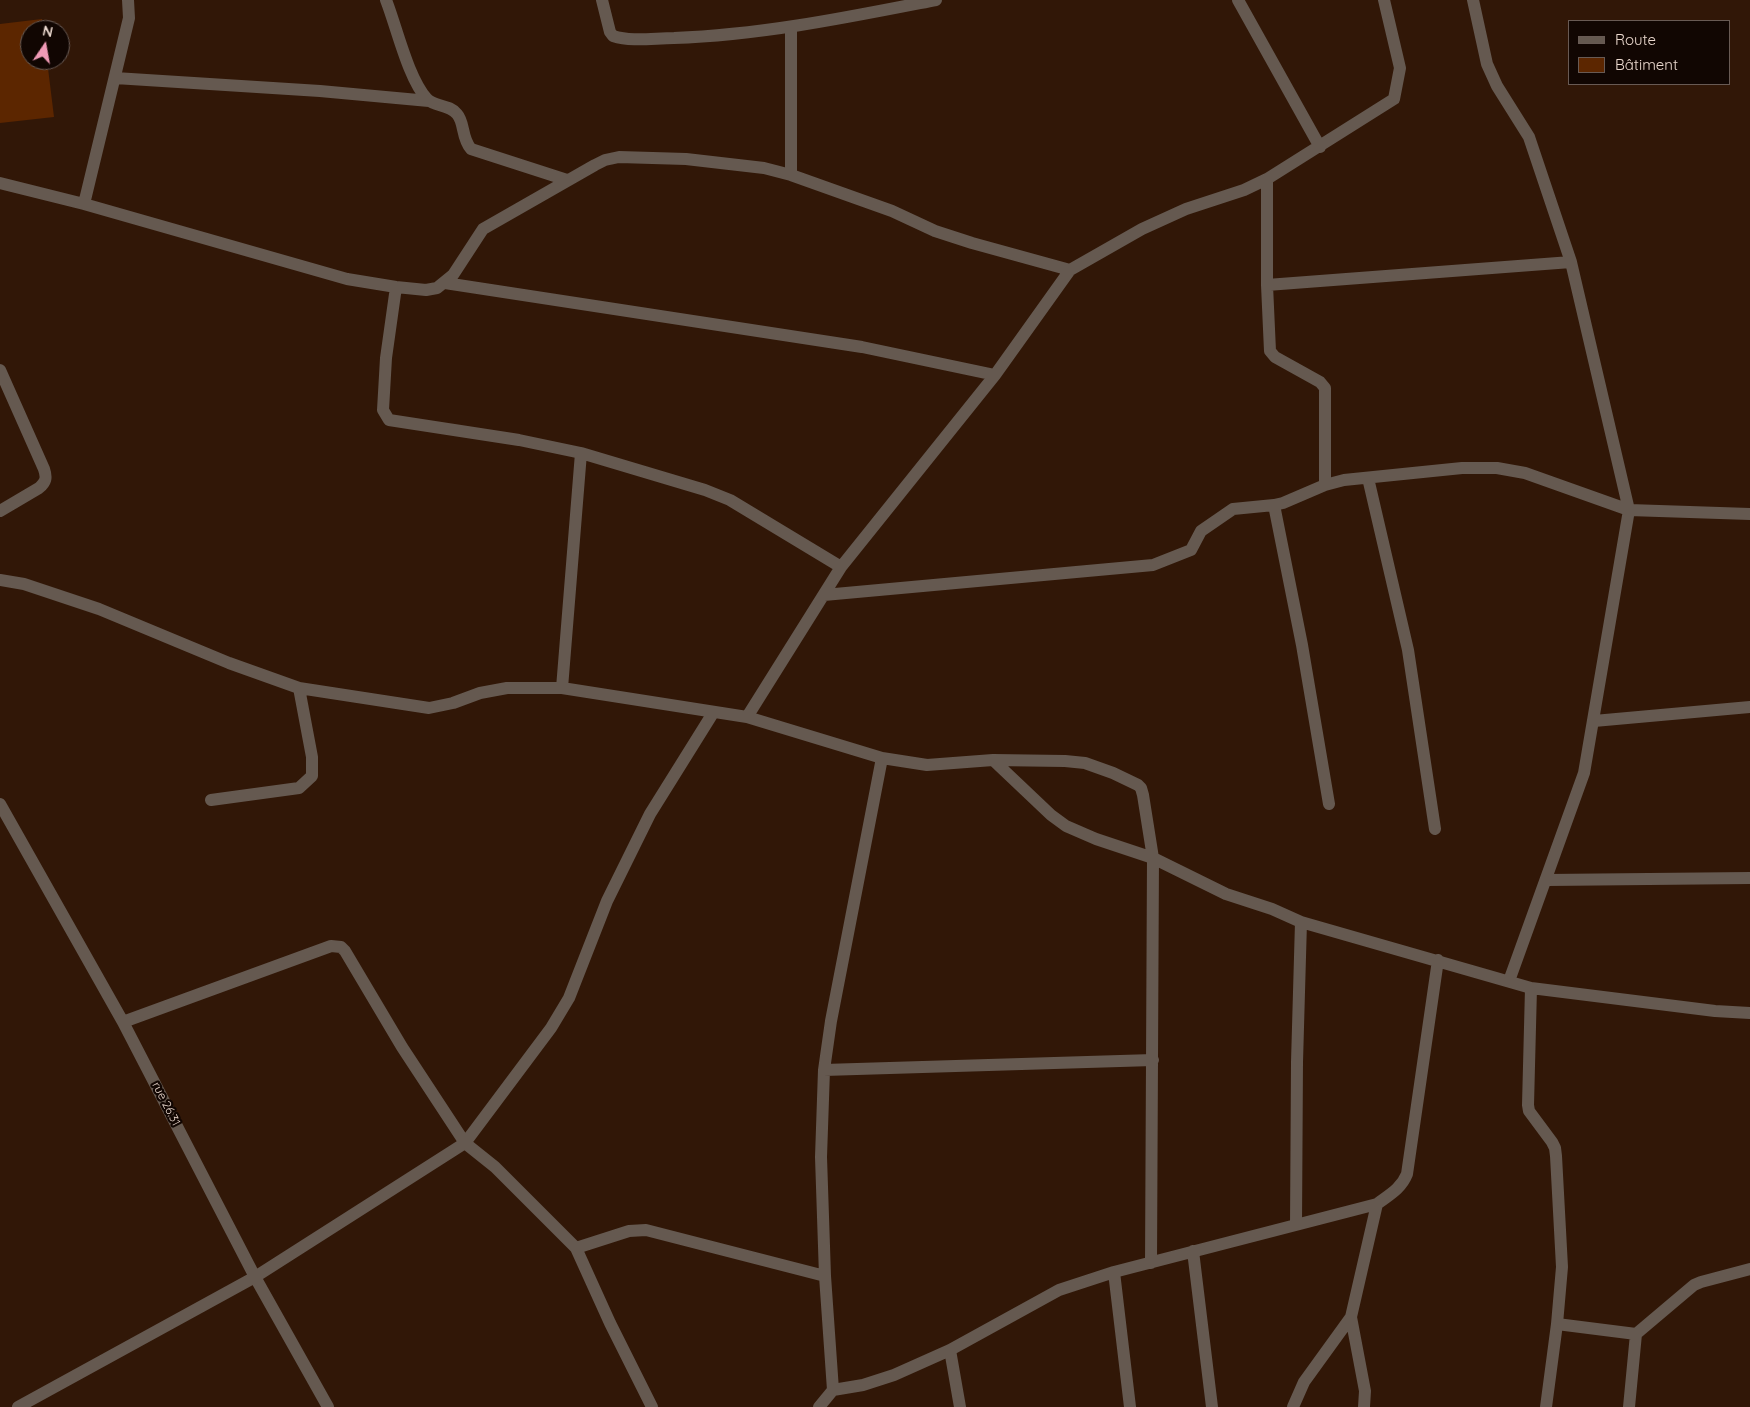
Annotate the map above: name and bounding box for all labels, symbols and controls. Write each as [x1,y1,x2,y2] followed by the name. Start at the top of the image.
[20,20,70,70] north arrow
[1568,20,1730,85] legend
[41,21,55,41] text: N
[1615,30,1656,49] text: Route
[1615,55,1678,74] text: Bâtiment
[149,1080,183,1128] street label: rue 26.31

